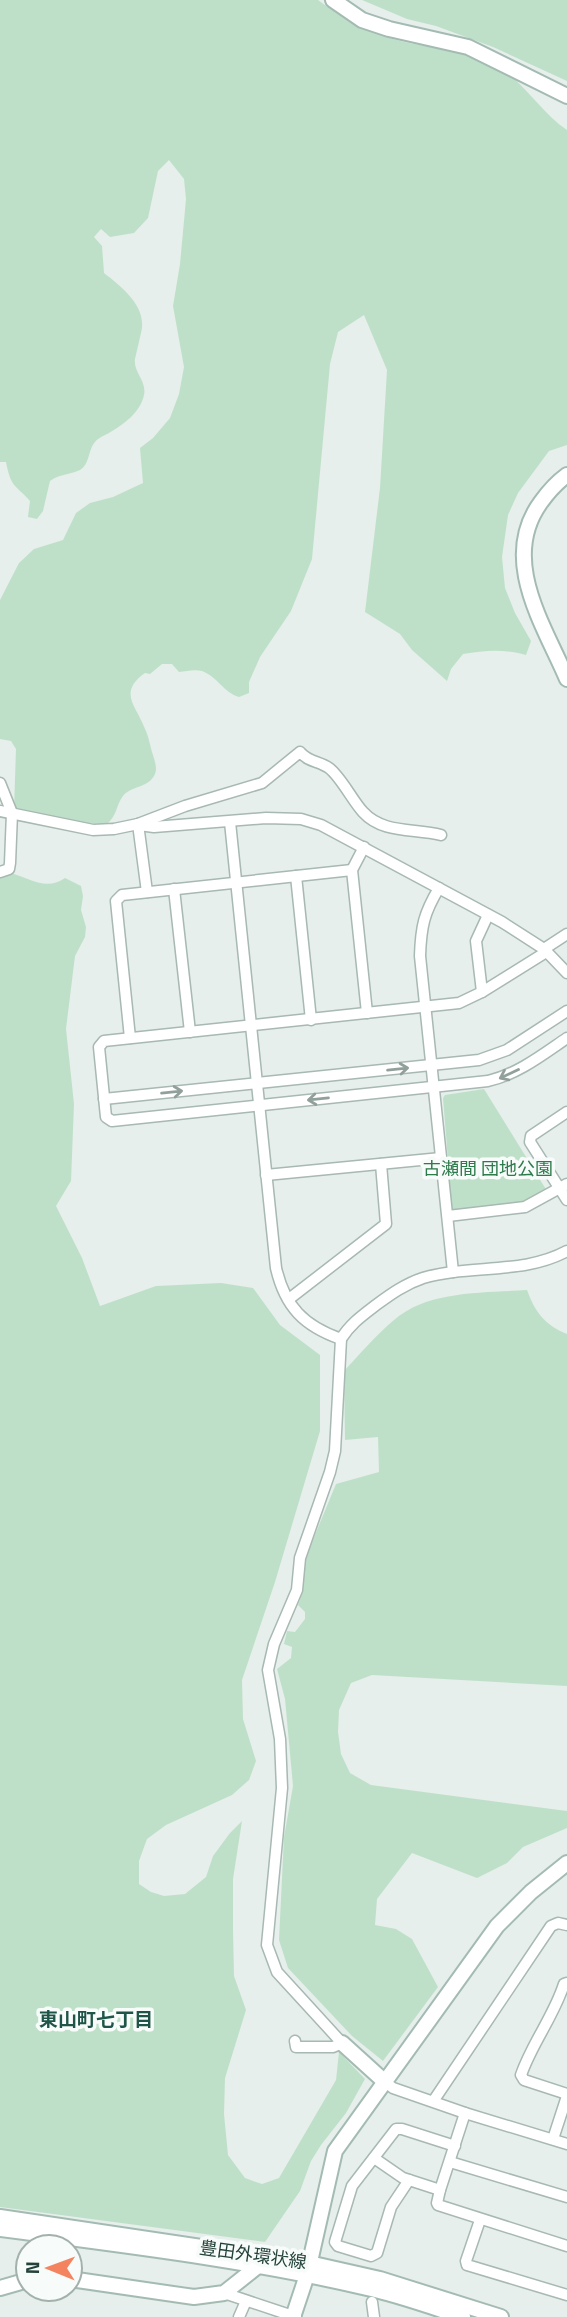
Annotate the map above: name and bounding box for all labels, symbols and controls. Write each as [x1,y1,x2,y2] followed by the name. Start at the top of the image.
[386,1062,409,1075] one-way arrow
[499,1068,520,1081] one-way arrow
[160,1085,183,1098] one-way arrow
[307,1093,330,1106] one-way arrow
[423,1155,553,1182] park label: 古瀬間 団地公園
[39,2004,153,2033] district label: 東山町七丁目
[14,2233,84,2303] north arrow
[198,2234,308,2275] street label: 豊田外環状線
[17,2261,46,2275] text: N

